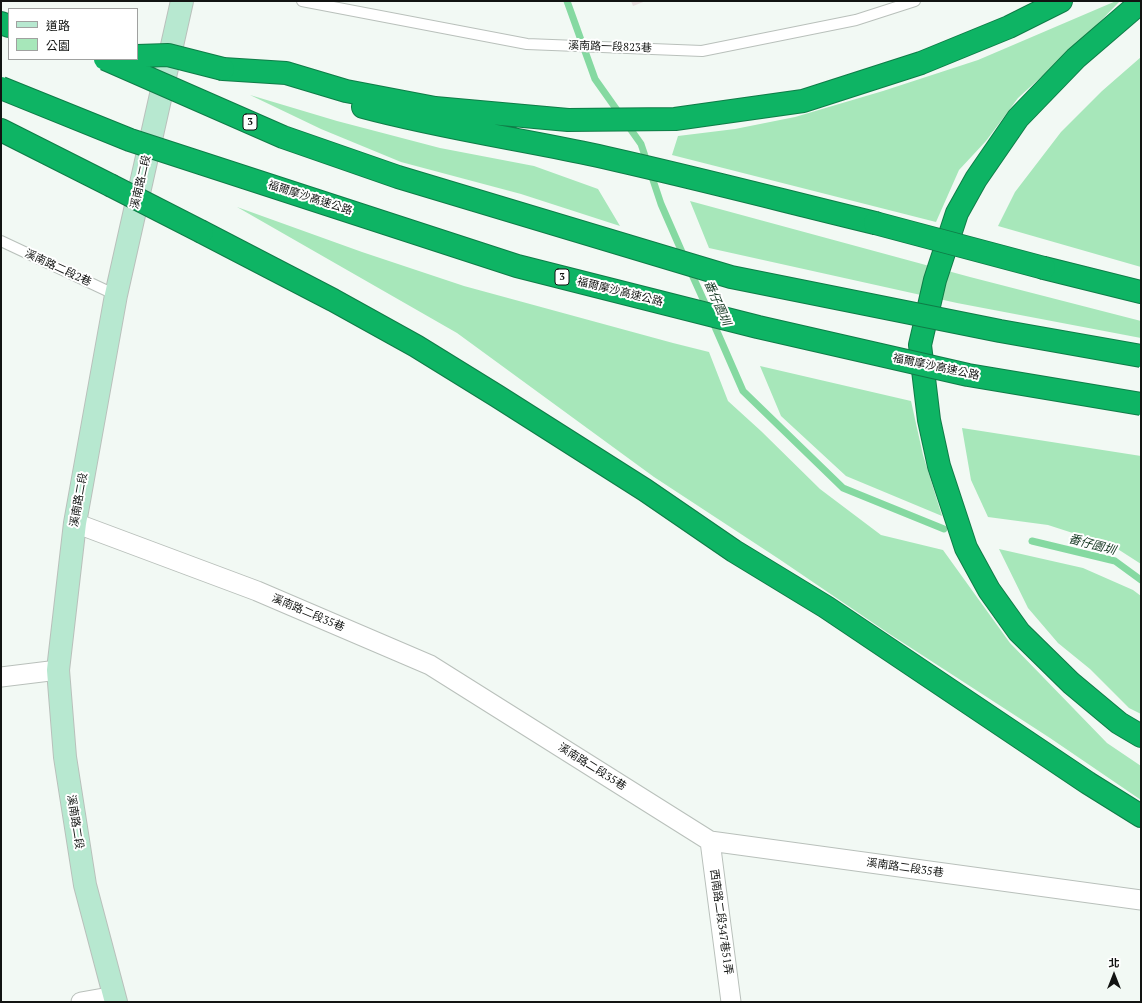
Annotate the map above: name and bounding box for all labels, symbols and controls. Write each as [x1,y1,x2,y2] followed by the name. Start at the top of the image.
[8,8,138,60] legend
[46,18,70,33] text: 道路
[46,38,70,53] text: 公園
[568,39,652,55] street label: 溪南路一段823巷
[243,114,257,130] road number: 3
[128,154,154,210] street label: 溪南路二段
[266,178,354,218] street label: 福爾摩沙高速公路
[23,247,93,289] street label: 溪南路二段2巷
[555,269,569,285] road number: 3
[576,275,664,309] street label: 福爾摩沙高速公路
[701,278,733,328] water label: 番仔園圳
[892,351,980,383] street label: 福爾摩沙高速公路
[68,472,90,528] street label: 溪南路二段
[1067,532,1117,558] water label: 番仔園圳
[270,592,346,634] street label: 溪南路二段35巷
[556,741,628,793] street label: 溪南路二段35巷
[64,794,86,850] street label: 溪南路二段
[866,856,944,880] street label: 溪南路二段35巷
[707,868,735,976] street label: 西南路二段347巷51弄
[1094,955,1134,995] north arrow
[1109,956,1120,970] text: 北

